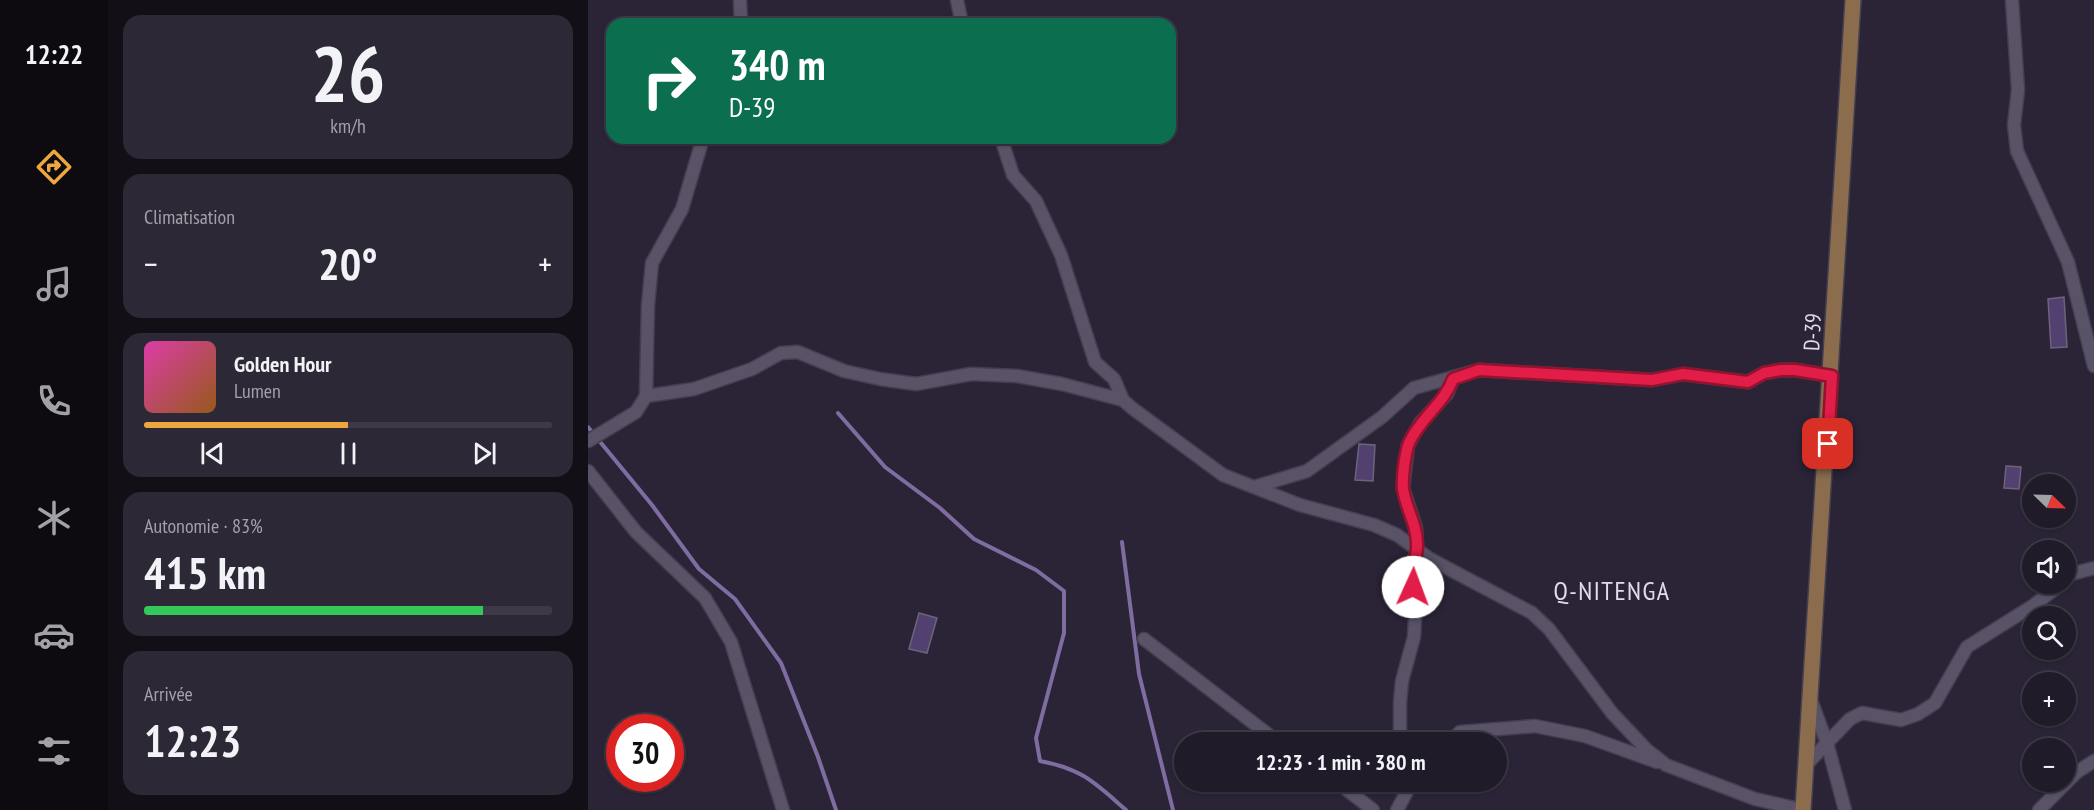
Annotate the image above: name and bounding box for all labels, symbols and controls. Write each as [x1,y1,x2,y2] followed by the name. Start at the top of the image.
[311,23,385,124] text: 26
[25,37,83,71] text: 12:22
[729,37,826,92] text: 340 m
[630,42,708,120] icon: right
[729,90,775,124] text: D-39
[330,113,366,139] text: km/h
[33,146,75,188] icon: directions
[144,204,235,230] text: Climatisation
[318,234,378,292] text: 20°
[144,242,158,285] text: −
[538,242,552,285] text: +
[33,263,75,305] icon: music
[1797,312,1827,352] street label: D-39
[234,350,332,378] text: Golden Hour
[234,378,281,404] text: Lumen
[33,380,75,422] icon: phone
[1802,418,1853,469] pin
[1811,427,1844,460] icon: arrive
[196,437,229,470] icon: previous
[332,437,365,470] icon: pause
[468,437,501,470] icon: next
[2022,474,2076,528] north arrow
[2022,474,2076,792] map controls
[33,497,75,539] icon: climate
[144,513,263,539] text: Autonomie · 83%
[2022,540,2076,594] button: sound
[144,543,266,601] text: 415 km
[1381,555,1445,619] position arrow
[1553,574,1671,607] district label: Q-NITENGA
[2022,606,2076,660] button: search
[33,614,75,656] icon: car
[2022,672,2076,726] button: +
[144,681,193,707] text: Arrivée
[144,711,241,769] text: 12:23
[606,714,684,792] speed limit sign: 30
[33,730,75,772] icon: filters
[2022,738,2076,792] button: −
[1255,748,1426,776] text: 12:23 · 1 min · 380 m

